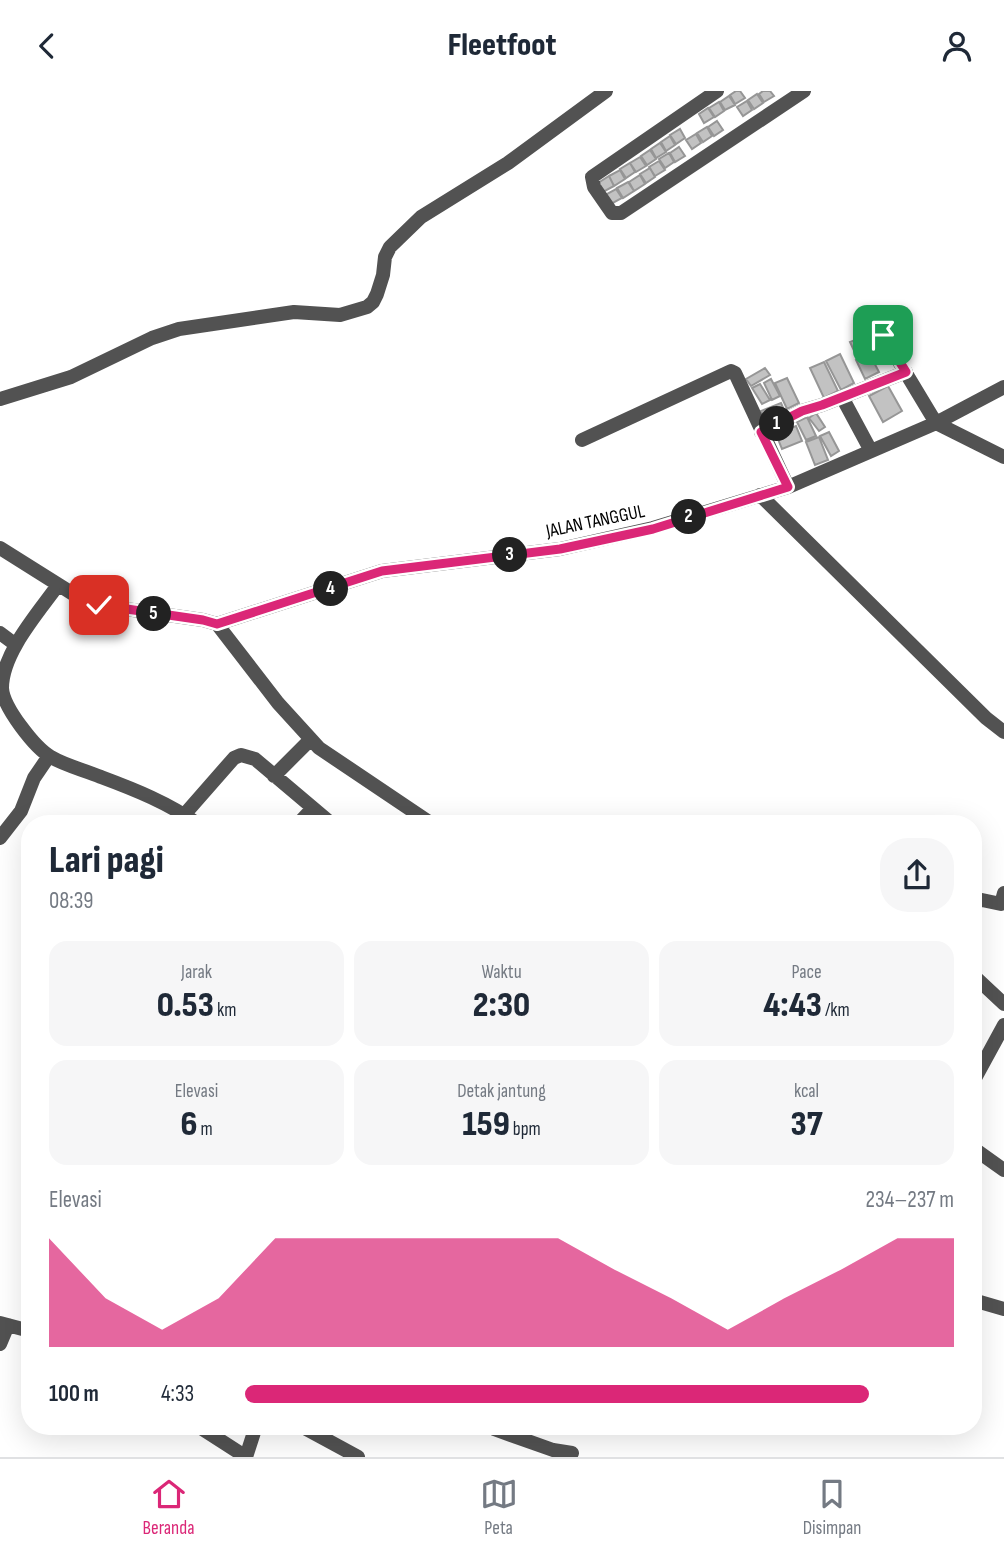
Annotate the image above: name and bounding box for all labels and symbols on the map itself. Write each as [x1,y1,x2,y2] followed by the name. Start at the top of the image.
[853,305,913,365] pin
[760,407,794,441] pin: 1
[672,499,706,535] pin: 2
[543,500,647,543] street label: JALAN TANGGUL
[492,538,528,573] pin: 3
[314,571,348,607] pin: 4
[69,575,129,635] pin
[136,596,172,631] pin: 5

